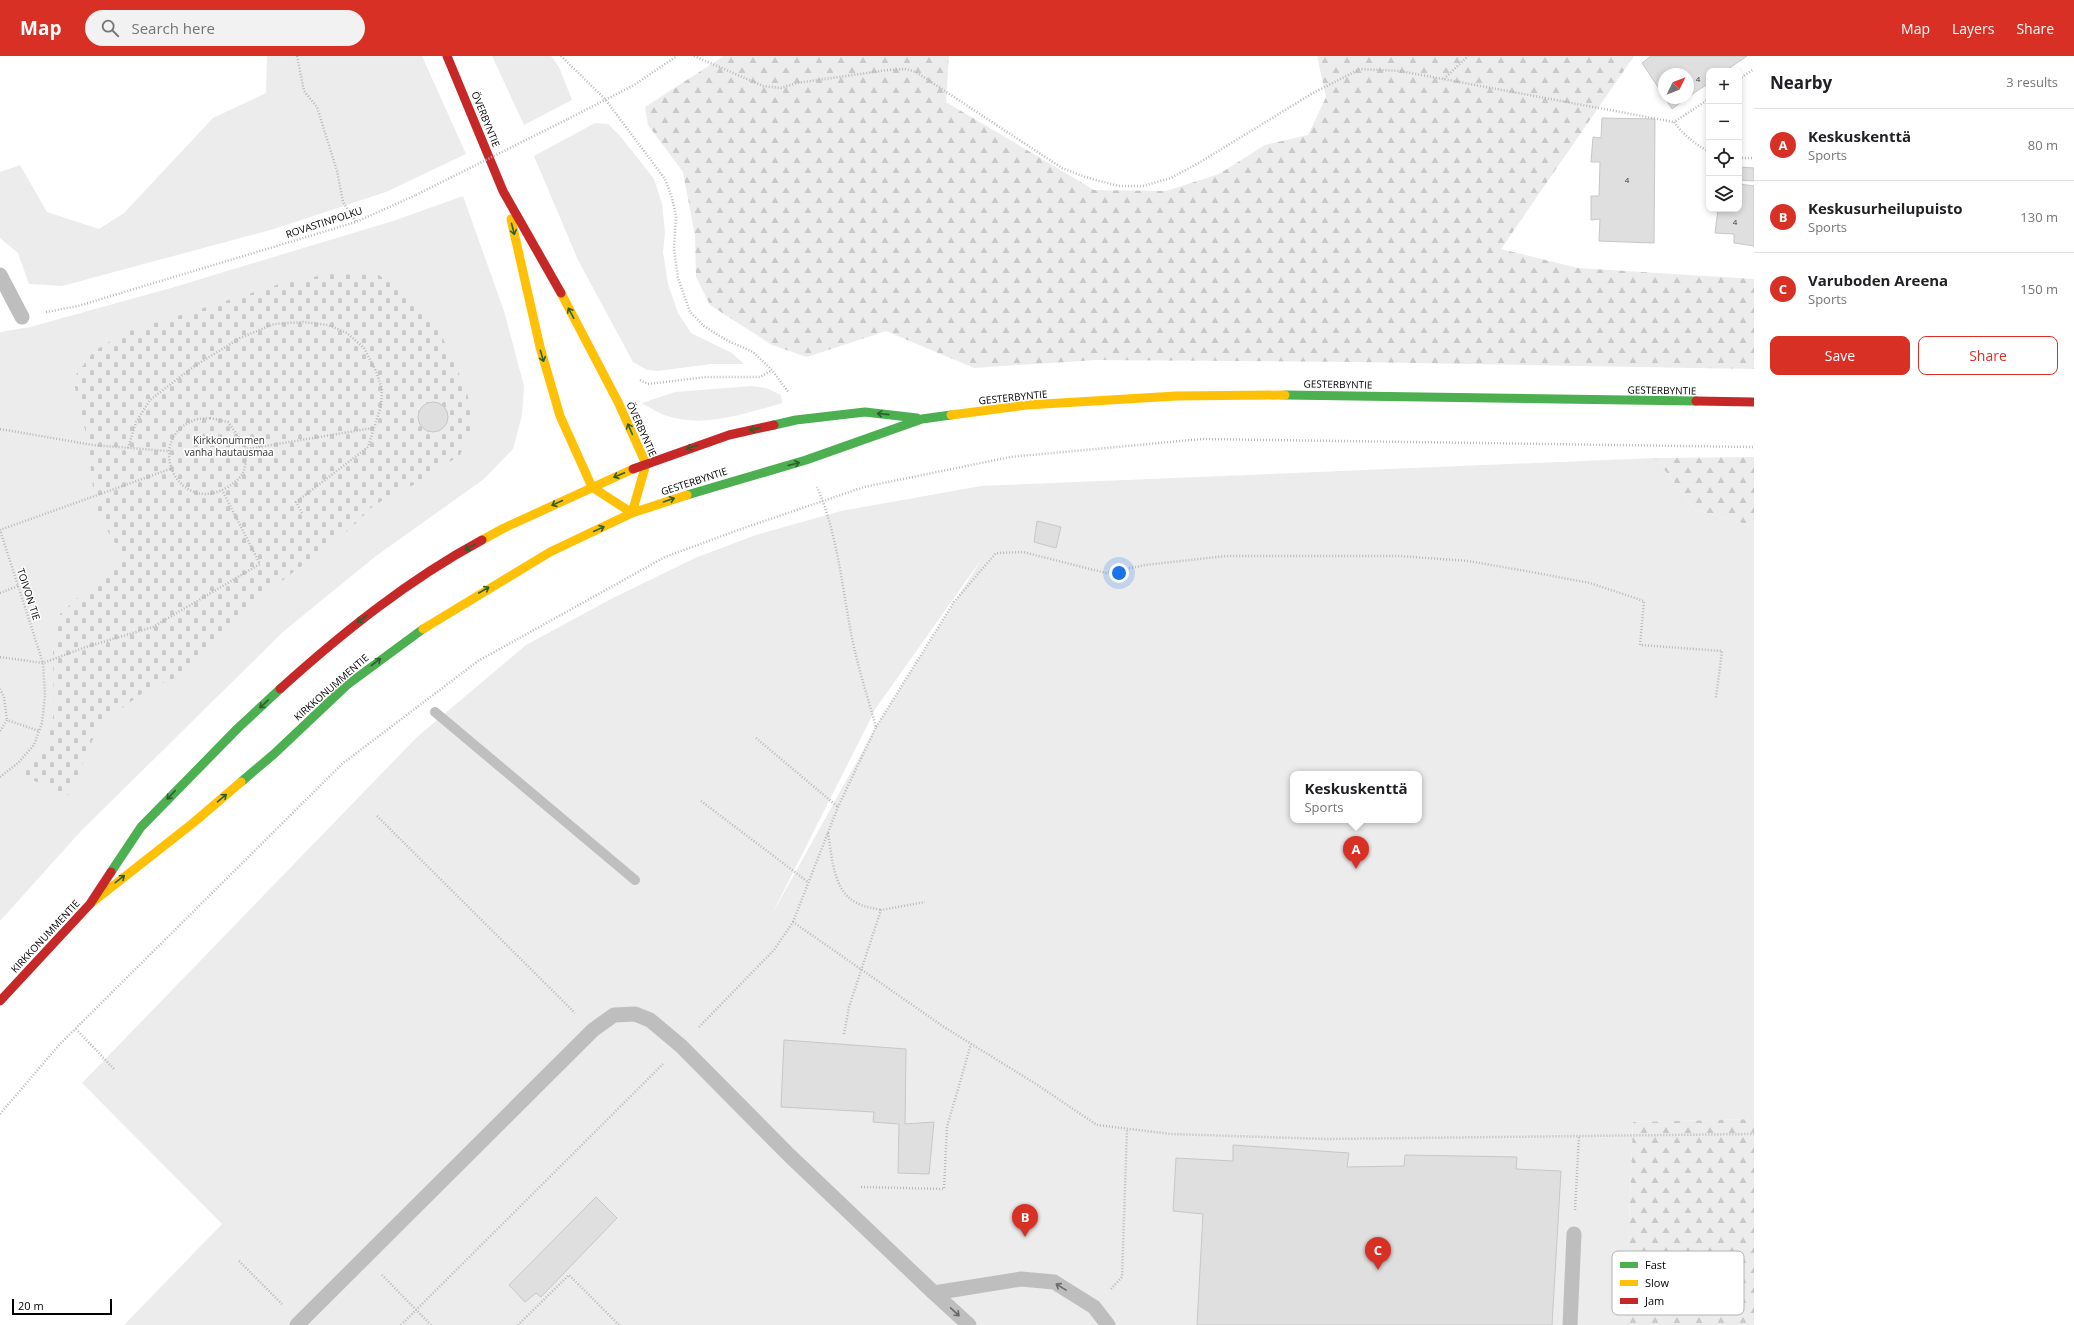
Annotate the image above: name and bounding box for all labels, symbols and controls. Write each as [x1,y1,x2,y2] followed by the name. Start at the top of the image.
[85,10,365,46] search box
[20,15,61,41] text: Map
[99,17,121,39] icon: search
[131,18,215,38] text: Search here
[1901,19,1930,38] text: Map
[1952,19,1994,38] text: Layers
[2016,19,2054,38] text: Share
[1658,68,1694,104] north arrow
[1706,68,1742,212] map controls
[1706,68,1742,104] button: +
[1770,71,1832,94] text: Nearby
[1696,73,1701,84] house number: 4
[2006,73,2058,91] text: 3 results
[468,89,504,149] street label: ÖVERBYNTIE
[1706,104,1742,140] button: −
[1808,126,1911,146] text: Keskuskenttä
[1779,136,1787,154] text: A
[2028,136,2058,154] text: 80 m
[1706,140,1742,176] button: locate
[1808,146,1847,164] text: Sports
[1625,174,1630,185] house number: 4
[1706,176,1742,212] button: layers
[1808,198,1962,218] text: Keskusurheilupuisto
[284,203,364,241] street label: ROVASTINPOLKU
[1779,208,1787,226] text: B
[2020,208,2058,226] text: 130 m
[1733,216,1738,227] house number: 4
[1808,218,1847,236] text: Sports
[510,222,517,235] one-way arrow
[1808,270,1948,290] text: Varuboden Areena
[1779,280,1787,298] text: C
[2020,280,2058,298] text: 150 m
[1808,290,1847,308] text: Sports
[567,307,574,319] one-way arrow
[1770,336,1910,375] button: Save
[1918,336,2058,375] button: Share
[539,349,546,362] one-way arrow
[1303,376,1373,392] street label: GESTERBYNTIE
[1627,382,1697,398] street label: GESTERBYNTIE
[978,386,1048,408] street label: GESTERBYNTIE
[624,399,660,459] street label: ÖVERBYNTIE
[877,411,890,418] one-way arrow
[626,423,633,435] one-way arrow
[749,426,762,434] one-way arrow
[184,433,274,459] park label: Kirkkonummen vanha hautausmaa
[686,444,699,451] one-way arrow
[787,459,800,467] one-way arrow
[659,464,729,498] street label: GESTERBYNTIE
[613,472,625,479] one-way arrow
[663,496,675,504] one-way arrow
[551,500,563,507] one-way arrow
[592,525,604,532] one-way arrow
[464,543,476,551] one-way arrow
[1109,563,1129,583] your location
[14,566,44,622] street label: TOIVON TIE
[478,586,490,594] one-way arrow
[357,615,368,624] one-way arrow
[291,651,371,723] street label: KIRKKONUMMENTIE
[371,658,382,667] one-way arrow
[259,700,269,709] one-way arrow
[1290,771,1422,823] popup
[1304,778,1408,798] text: Keskuskenttä
[166,790,176,800] one-way arrow
[216,794,227,803] one-way arrow
[1304,798,1344,816] text: Sports
[1343,836,1369,869] pin: A
[115,875,126,884] one-way arrow
[8,897,82,975] street label: KIRKKONUMMENTIE
[1012,1204,1038,1237] pin: B
[1365,1237,1391,1270] pin: C
[1612,1251,1744,1315] legend
[1645,1257,1666,1272] text: Fast
[1645,1275,1669,1290] text: Slow
[1055,1282,1067,1290] one-way arrow
[1644,1293,1664,1308] text: Jam
[12,1297,112,1316] scale bar
[18,1298,44,1313] text: 20 m
[950,1307,960,1317] one-way arrow

